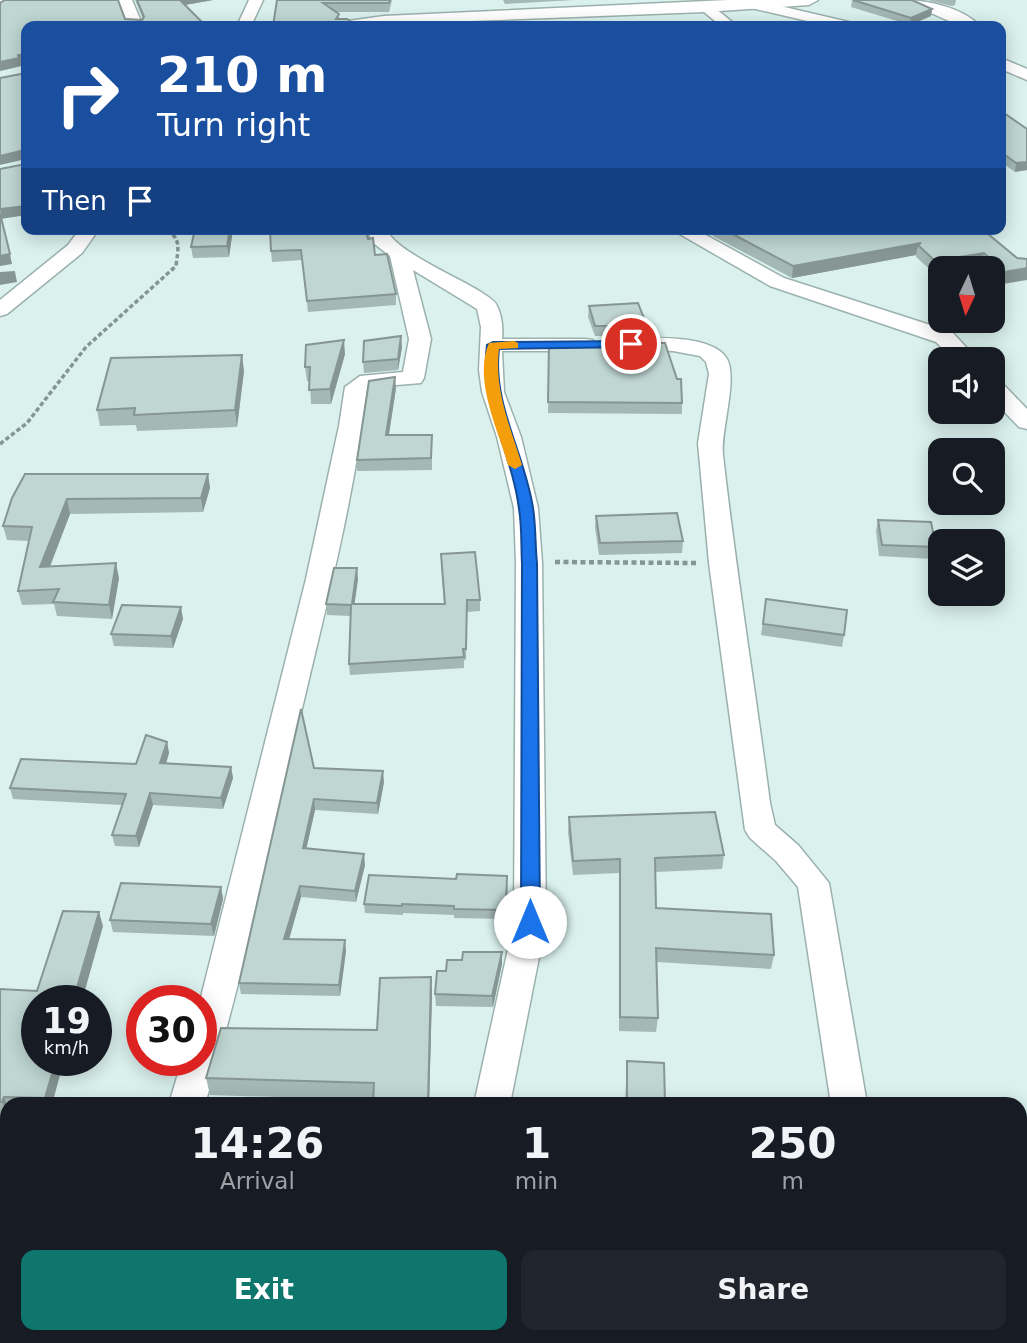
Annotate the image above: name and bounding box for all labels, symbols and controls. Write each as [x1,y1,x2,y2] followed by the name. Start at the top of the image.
[157,47,327,104] text: 210 m
[42,49,133,140] icon: right
[157,106,310,144] text: Turn right
[121,182,159,220] icon: arrive
[42,186,107,216] text: Then
[928,256,1004,332] north arrow
[928,256,1005,606] map controls
[601,314,661,374] pin
[612,325,650,363] icon: arrive
[928,347,1005,424] button: sound
[928,438,1005,515] button: search
[928,529,1005,606] button: layers
[493,885,567,959] position arrow
[126,985,217,1076] speed limit sign: 30
[42,1001,91,1041] text: 19
[44,1037,89,1058] text: km/h
[191,1119,324,1168] text: 14:26
[522,1119,551,1168] text: 1
[749,1119,836,1168] text: 250
[220,1168,295,1194] text: Arrival
[515,1168,558,1194] text: min
[781,1168,804,1194] text: m
[21,1250,507,1330] button: Exit
[521,1250,1006,1330] button: Share

